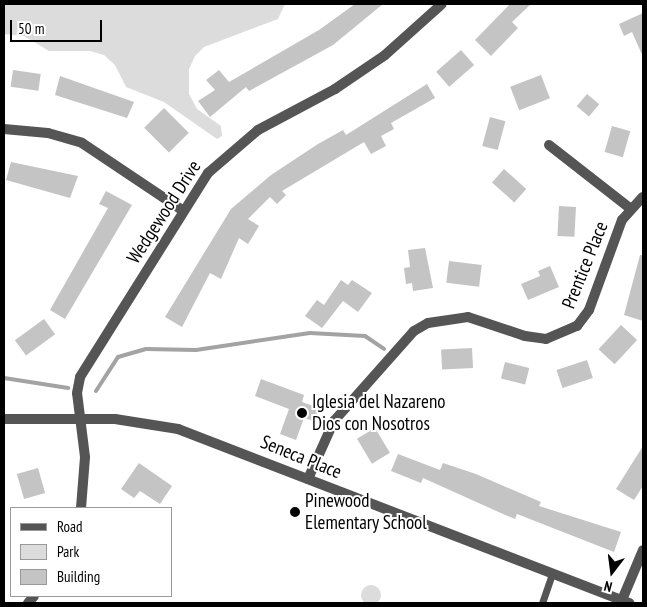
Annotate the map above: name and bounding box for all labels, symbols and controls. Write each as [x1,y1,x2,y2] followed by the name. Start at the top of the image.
[12,10,105,42] scale bar
[18,19,44,38] text: 50 m
[122,156,206,268] street label: Wedgewood Drive
[557,218,613,312] street label: Prentice Place
[312,391,445,435] place label: Iglesia del Nazareno Dios con Nosotros
[296,407,308,419] marker: Iglesia del Nazareno Dios con Nosotros
[257,430,345,484] street label: Seneca Place
[305,490,427,534] place label: Pinewood Elementary School
[289,506,301,518] marker: Pinewood Elementary School
[10,507,172,597] legend
[57,517,83,536] text: Road
[57,542,79,561] text: Park
[587,547,637,597] north arrow
[57,567,100,586] text: Building
[602,577,614,596] text: N

